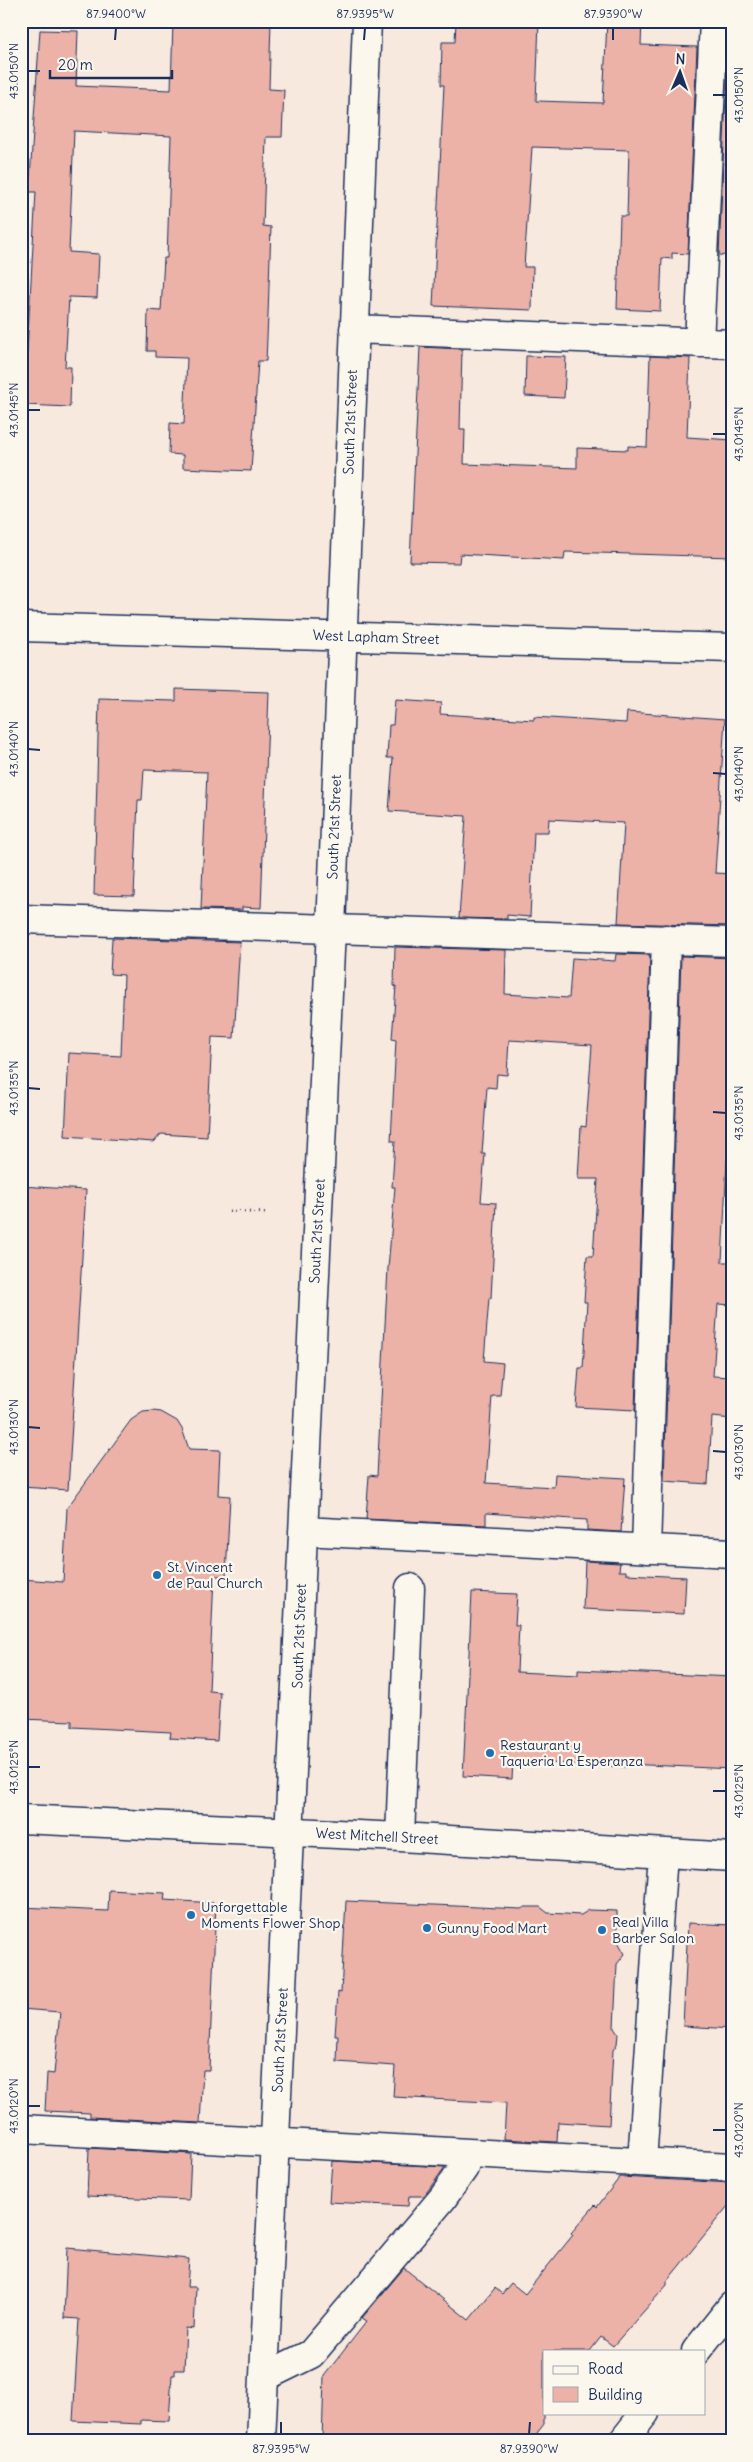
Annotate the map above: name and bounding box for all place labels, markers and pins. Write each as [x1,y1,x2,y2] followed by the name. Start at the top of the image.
[167,1558,263,1592] place label: St. Vincent de Paul Church
[151,1569,163,1581] marker: St. Vincent de Paul Church
[500,1736,643,1770] place label: Restaurant y Taqueria La Esperanza
[484,1747,496,1759] marker: Restaurant y Taqueria La Esperanza
[201,1898,341,1932] place label: Unforgettable Moments Flower Shop
[185,1909,197,1921] marker: Unforgettable Moments Flower Shop
[612,1913,694,1947] place label: Real Villa Barber Salon
[437,1919,547,1937] place label: Gunny Food Mart
[421,1922,433,1934] marker: Gunny Food Mart
[596,1924,608,1936] marker: Real Villa Barber Salon

